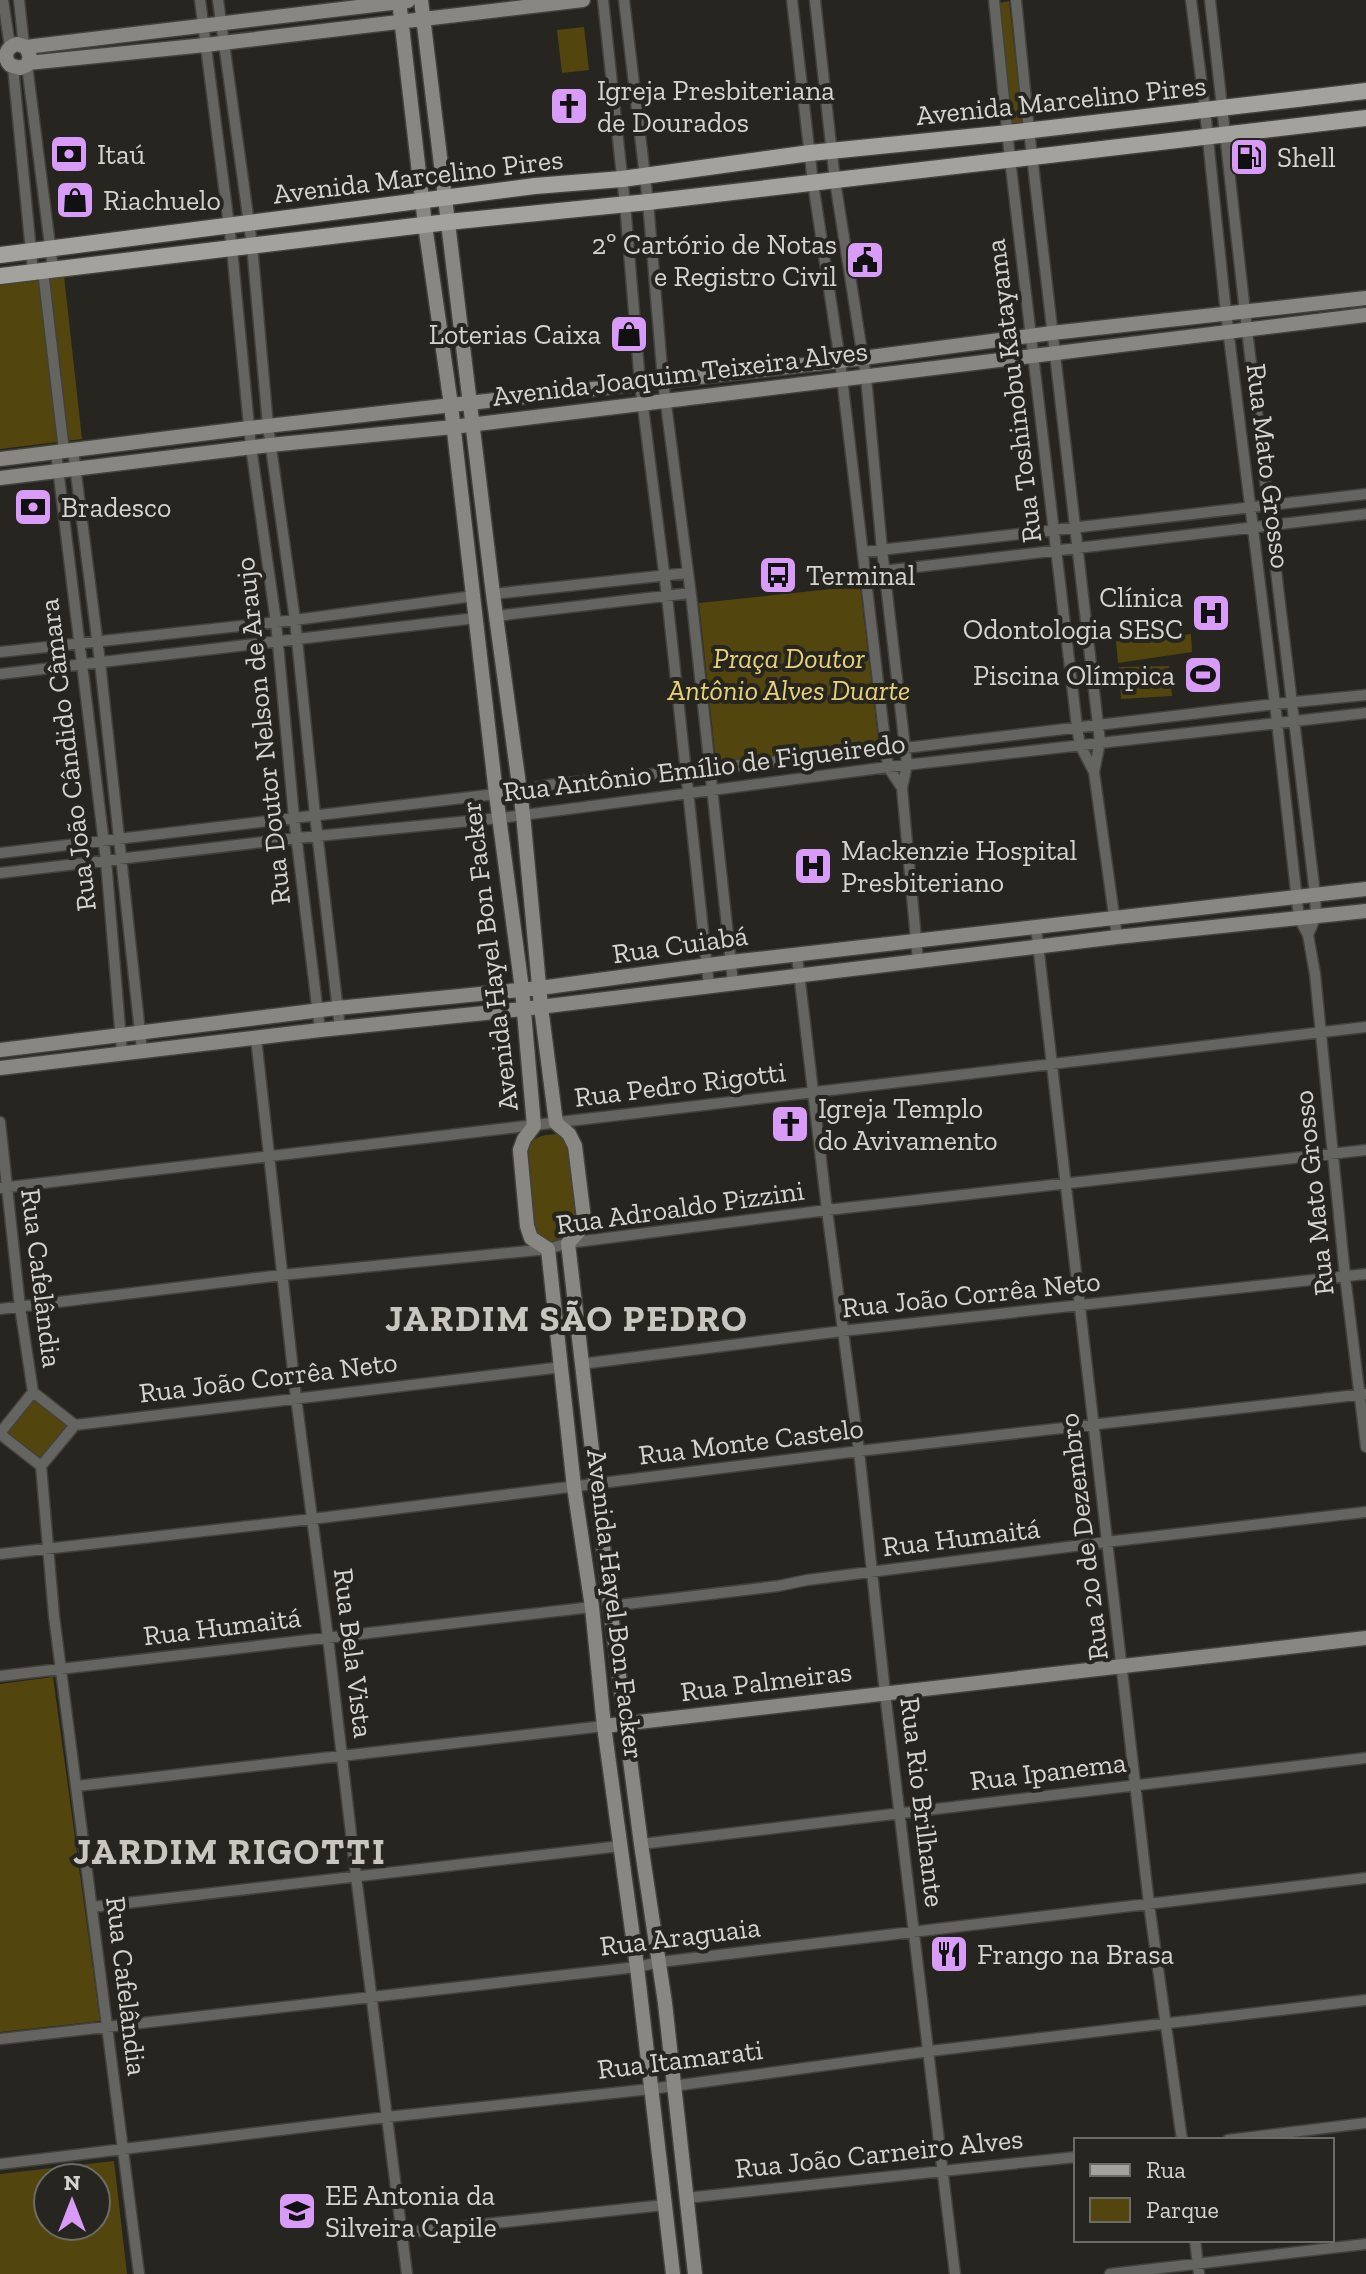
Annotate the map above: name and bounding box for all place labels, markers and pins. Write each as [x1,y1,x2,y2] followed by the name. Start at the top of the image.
[597,74,835,139] place label: Igreja Presbiteriana de Dourados
[548,85,590,127] church icon: Igreja Presbiteriana de Dourados
[48,133,90,175] bank icon: Itaú
[1228,136,1270,178] fuel station icon: Shell
[97,138,145,171] place label: Itaú
[1277,141,1336,174] place label: Shell
[54,179,96,221] shop icon: Riachuelo
[103,184,221,217] place label: Riachuelo
[592,228,837,293] place label: 2º Cartório de Notas e Registro Civil
[844,239,886,281] public building icon: 2º Cartório de Notas e Registro Civil
[608,313,650,355] shop icon: Loterias Caixa
[429,318,601,351] place label: Loterias Caixa
[12,486,54,528] bank icon: Bradesco
[61,491,171,524] place label: Bradesco
[757,554,799,596] bus stop icon: Terminal
[806,559,916,592] place label: Terminal
[963,581,1183,646] place label: Clínica Odontologia SESC
[1190,592,1232,634] hospital icon: Clínica Odontologia SESC
[1182,654,1224,696] sports icon: Piscina Olímpica
[973,659,1175,692] place label: Piscina Olímpica
[841,834,1077,899] place label: Mackenzie Hospital Presbiteriano
[792,845,834,887] hospital icon: Mackenzie Hospital Presbiteriano
[818,1092,998,1157] place label: Igreja Templo do Avivamento
[769,1103,811,1145] church icon: Igreja Templo do Avivamento
[928,1933,970,1975] restaurant icon: Frango na Brasa
[977,1938,1174,1971] place label: Frango na Brasa
[325,2179,497,2244] place label: EE Antonia da Silveira Capile
[276,2190,318,2232] school or university icon: EE Antonia da Silveira Capile

